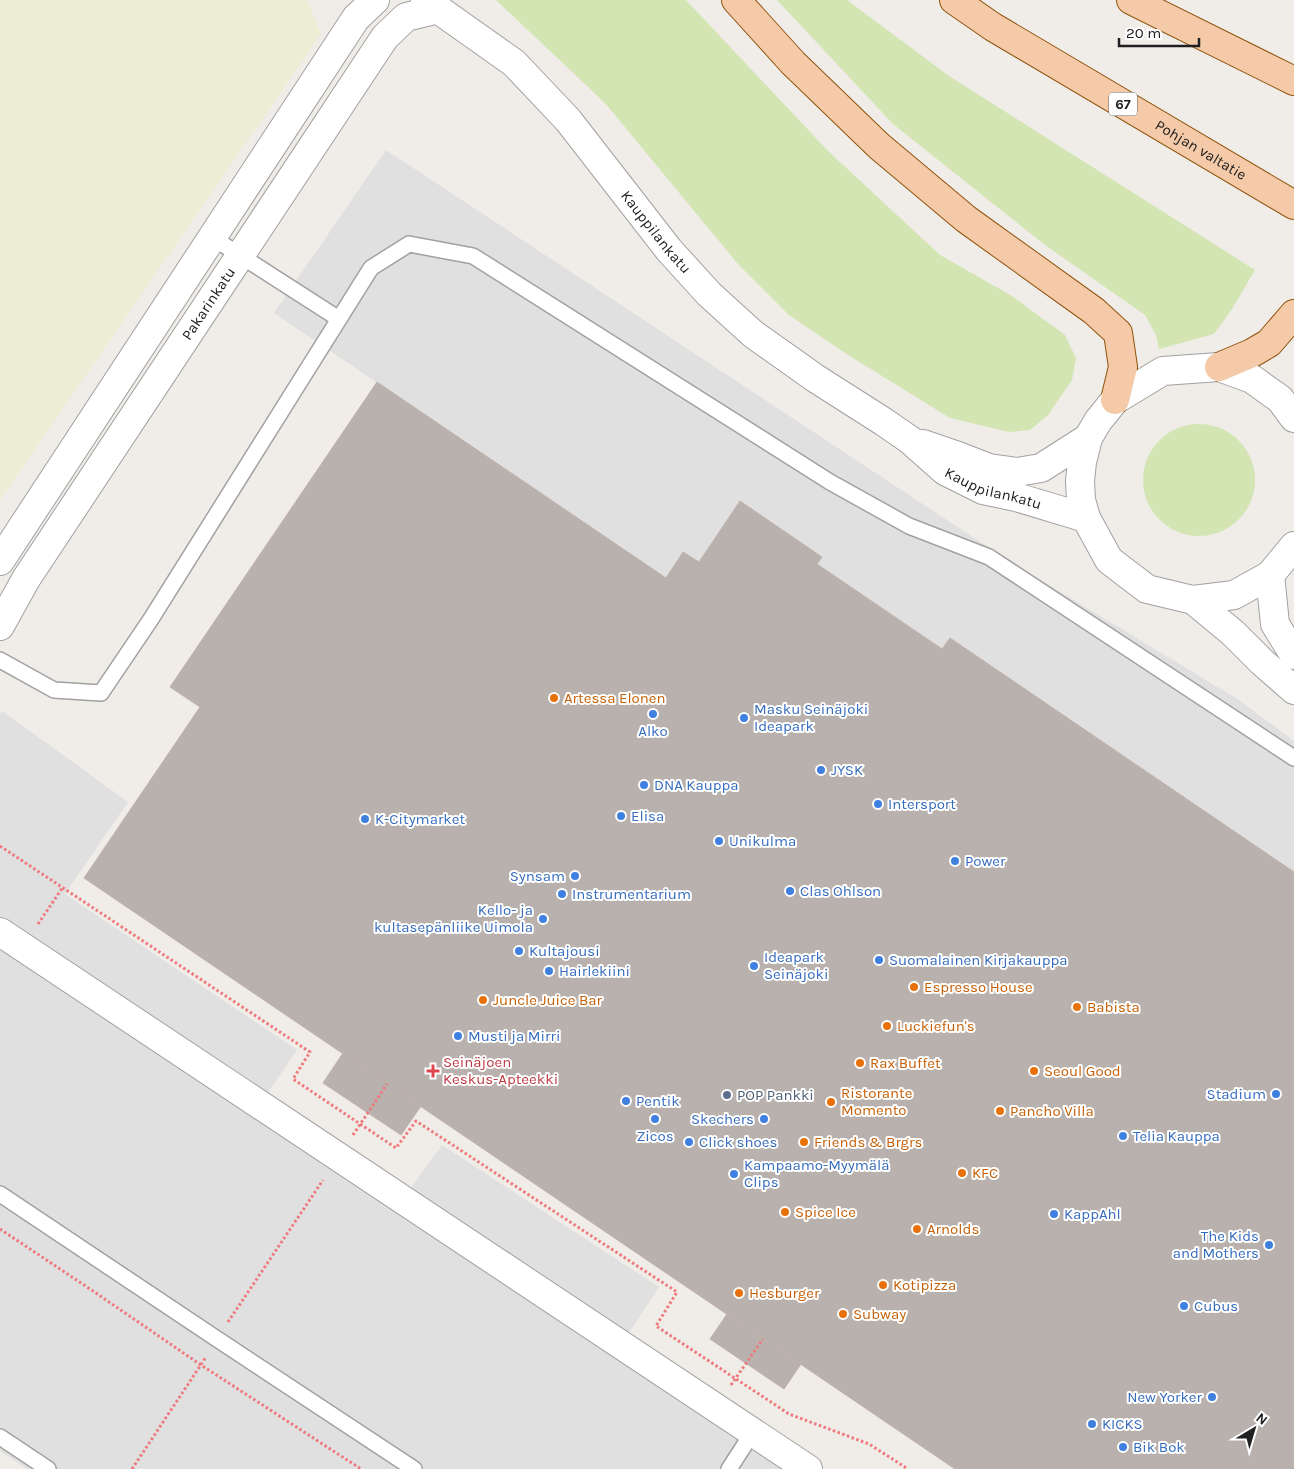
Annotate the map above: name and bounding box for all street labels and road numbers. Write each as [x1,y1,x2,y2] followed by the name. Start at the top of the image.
[1109,92,1137,116] road number: 67
[1152,116,1250,184] street label: Pohjan valtatie
[617,187,695,277] street label: Kauppilankatu
[178,264,239,344] street label: Pakarinkatu
[942,463,1044,513] street label: Kauppilankatu

